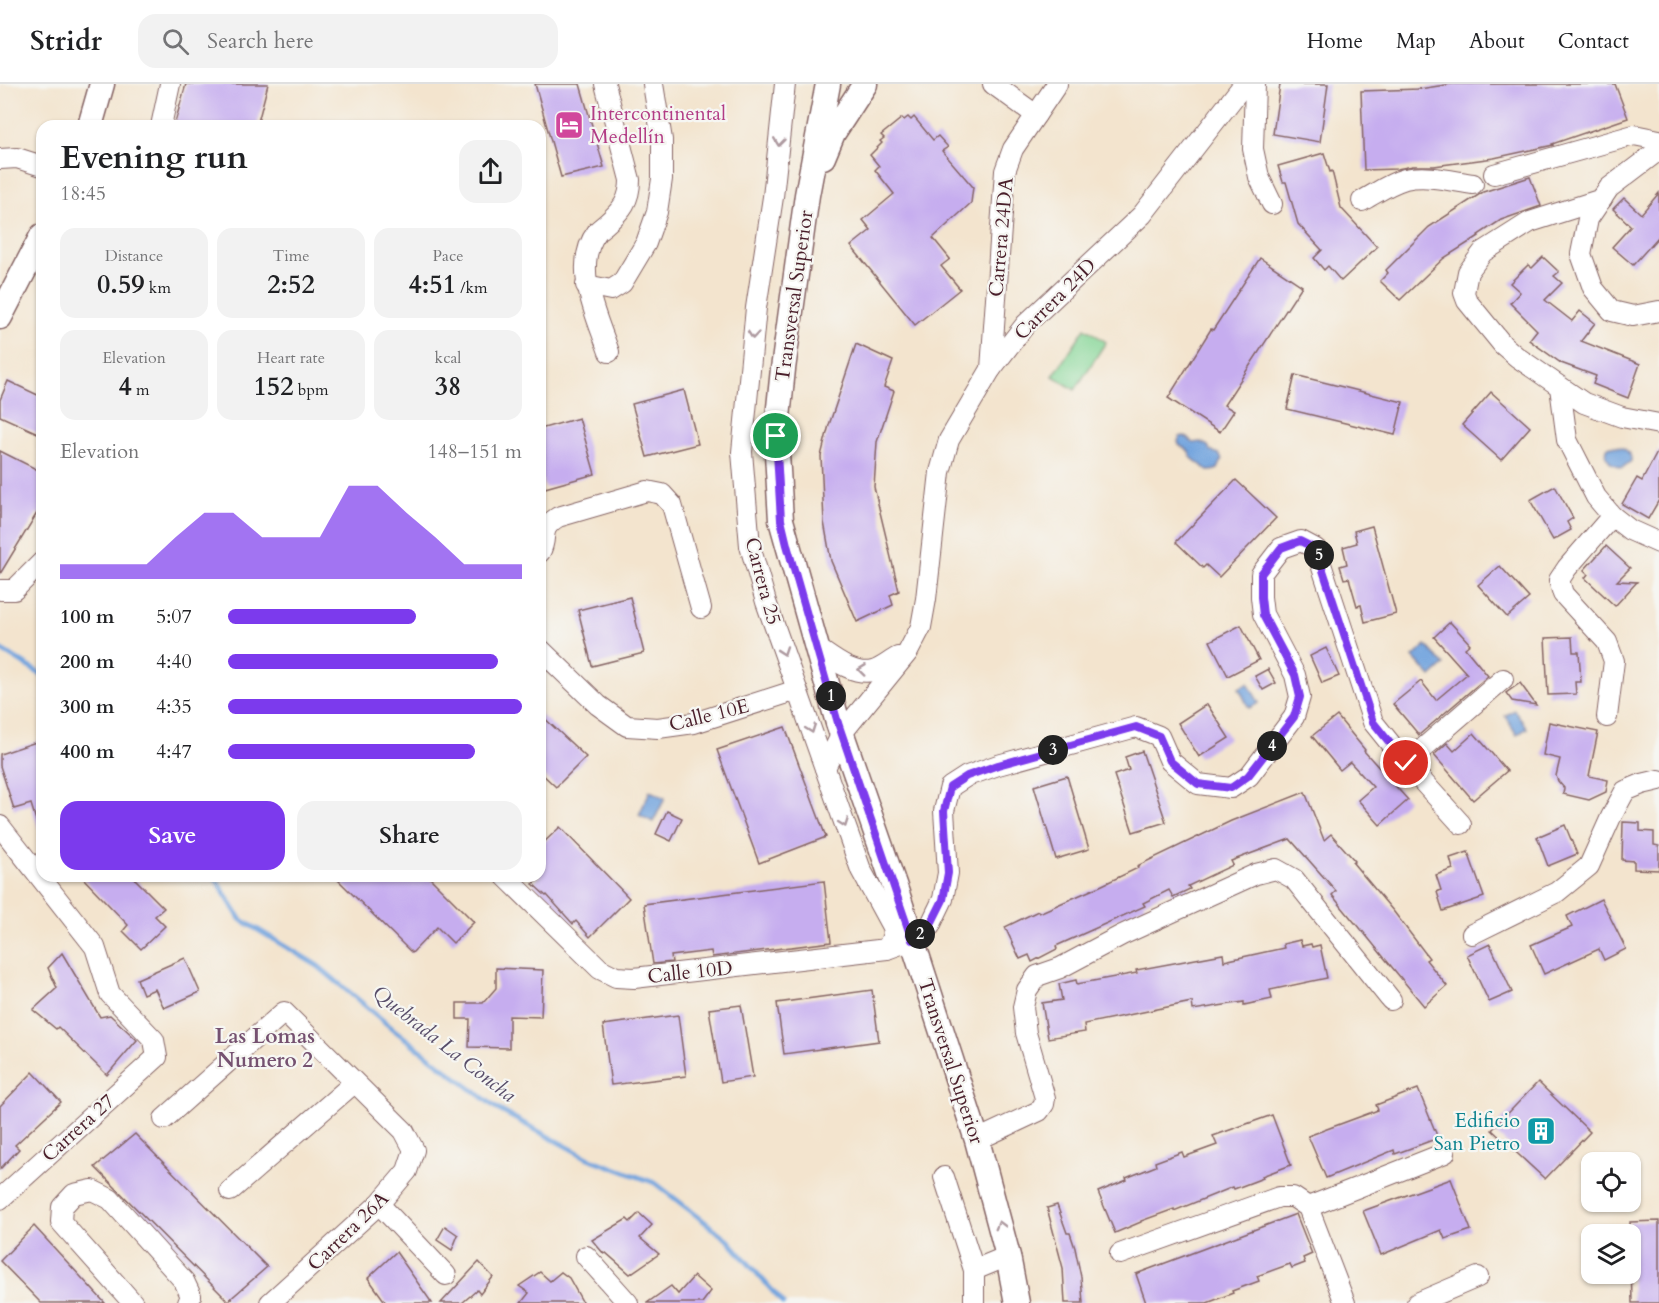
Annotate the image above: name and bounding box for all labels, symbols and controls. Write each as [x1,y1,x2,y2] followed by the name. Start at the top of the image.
[138,14,558,68] search box
[30,22,102,60] text: Stridr
[159,25,192,58] icon: search
[207,26,314,56] text: Search here
[1307,27,1363,56] text: Home
[1396,27,1436,56] text: Map
[1469,27,1525,56] text: About
[1558,27,1629,56] text: Contact
[590,100,726,150] place label: Intercontinental Medellín
[553,109,585,141] hotel icon: Intercontinental Medellín
[60,135,248,180] text: Evening run
[774,138,786,147] one-way arrow
[459,140,522,203] button: share
[982,175,1020,298] street label: Carrera 24DA
[60,180,106,207] text: 18:45
[769,208,819,383] street label: Transversal Superior
[105,245,163,267] text: Distance
[272,245,310,267] text: Time
[433,245,463,267] text: Pace
[1008,252,1102,346] street label: Carrera 24D
[97,267,145,302] text: 0.59
[267,267,315,302] text: 2:52
[408,267,456,302] text: 4:51
[145,277,171,299] text: km
[456,277,488,299] text: /km
[747,331,760,340] one-way arrow
[102,347,166,369] text: Elevation
[257,347,325,369] text: Heart rate
[435,347,461,369] text: kcal
[118,369,132,404] text: 4
[254,369,294,404] text: 152
[435,369,461,404] text: 38
[132,379,150,401] text: m
[294,379,328,401] text: bpm
[750,410,801,461] pin
[759,419,792,452] icon: arrive
[60,438,139,465] text: Elevation
[427,438,522,465] text: 148–151 m
[738,534,788,628] street label: Carrera 25
[1304,540,1334,570] pin: 5
[1315,544,1323,566] text: 5
[60,603,115,630] text: 100 m
[156,603,192,630] text: 5:07
[775,645,788,655] one-way arrow
[60,648,115,675] text: 200 m
[156,648,192,675] text: 4:40
[857,664,867,676] one-way arrow
[816,681,846,711] pin: 1
[827,685,835,707] text: 1
[666,692,752,738] street label: Calle 10E
[60,693,115,720] text: 300 m
[156,693,192,720] text: 4:35
[803,723,816,734] one-way arrow
[1257,731,1287,761] pin: 4
[1038,735,1068,765] pin: 3
[1268,735,1276,757] text: 4
[1380,737,1431,788] pin
[60,738,115,765] text: 400 m
[156,738,192,765] text: 4:47
[1049,739,1057,761] text: 3
[1389,746,1422,779] icon: check
[60,801,285,870] button: Save
[297,801,522,870] button: Share
[837,817,850,828] one-way arrow
[905,919,935,949] pin: 2
[916,923,924,945] text: 2
[646,954,734,990] street label: Calle 10D
[911,975,991,1148] street label: Transversal Superior
[366,979,522,1109] water label: Quebrada La Concha
[215,1022,315,1075] district label: Las Lomas Numero 2
[36,1088,120,1168] street label: Carrera 27
[1434,1107,1520,1157] place label: Edificio San Pietro
[1525,1115,1557,1147] building icon: Edificio San Pietro
[1581,1152,1641,1284] map controls
[1581,1152,1641,1212] button: locate
[301,1185,395,1277] street label: Carrera 26A
[995,1221,1007,1231] one-way arrow
[1581,1224,1641,1284] button: layers

